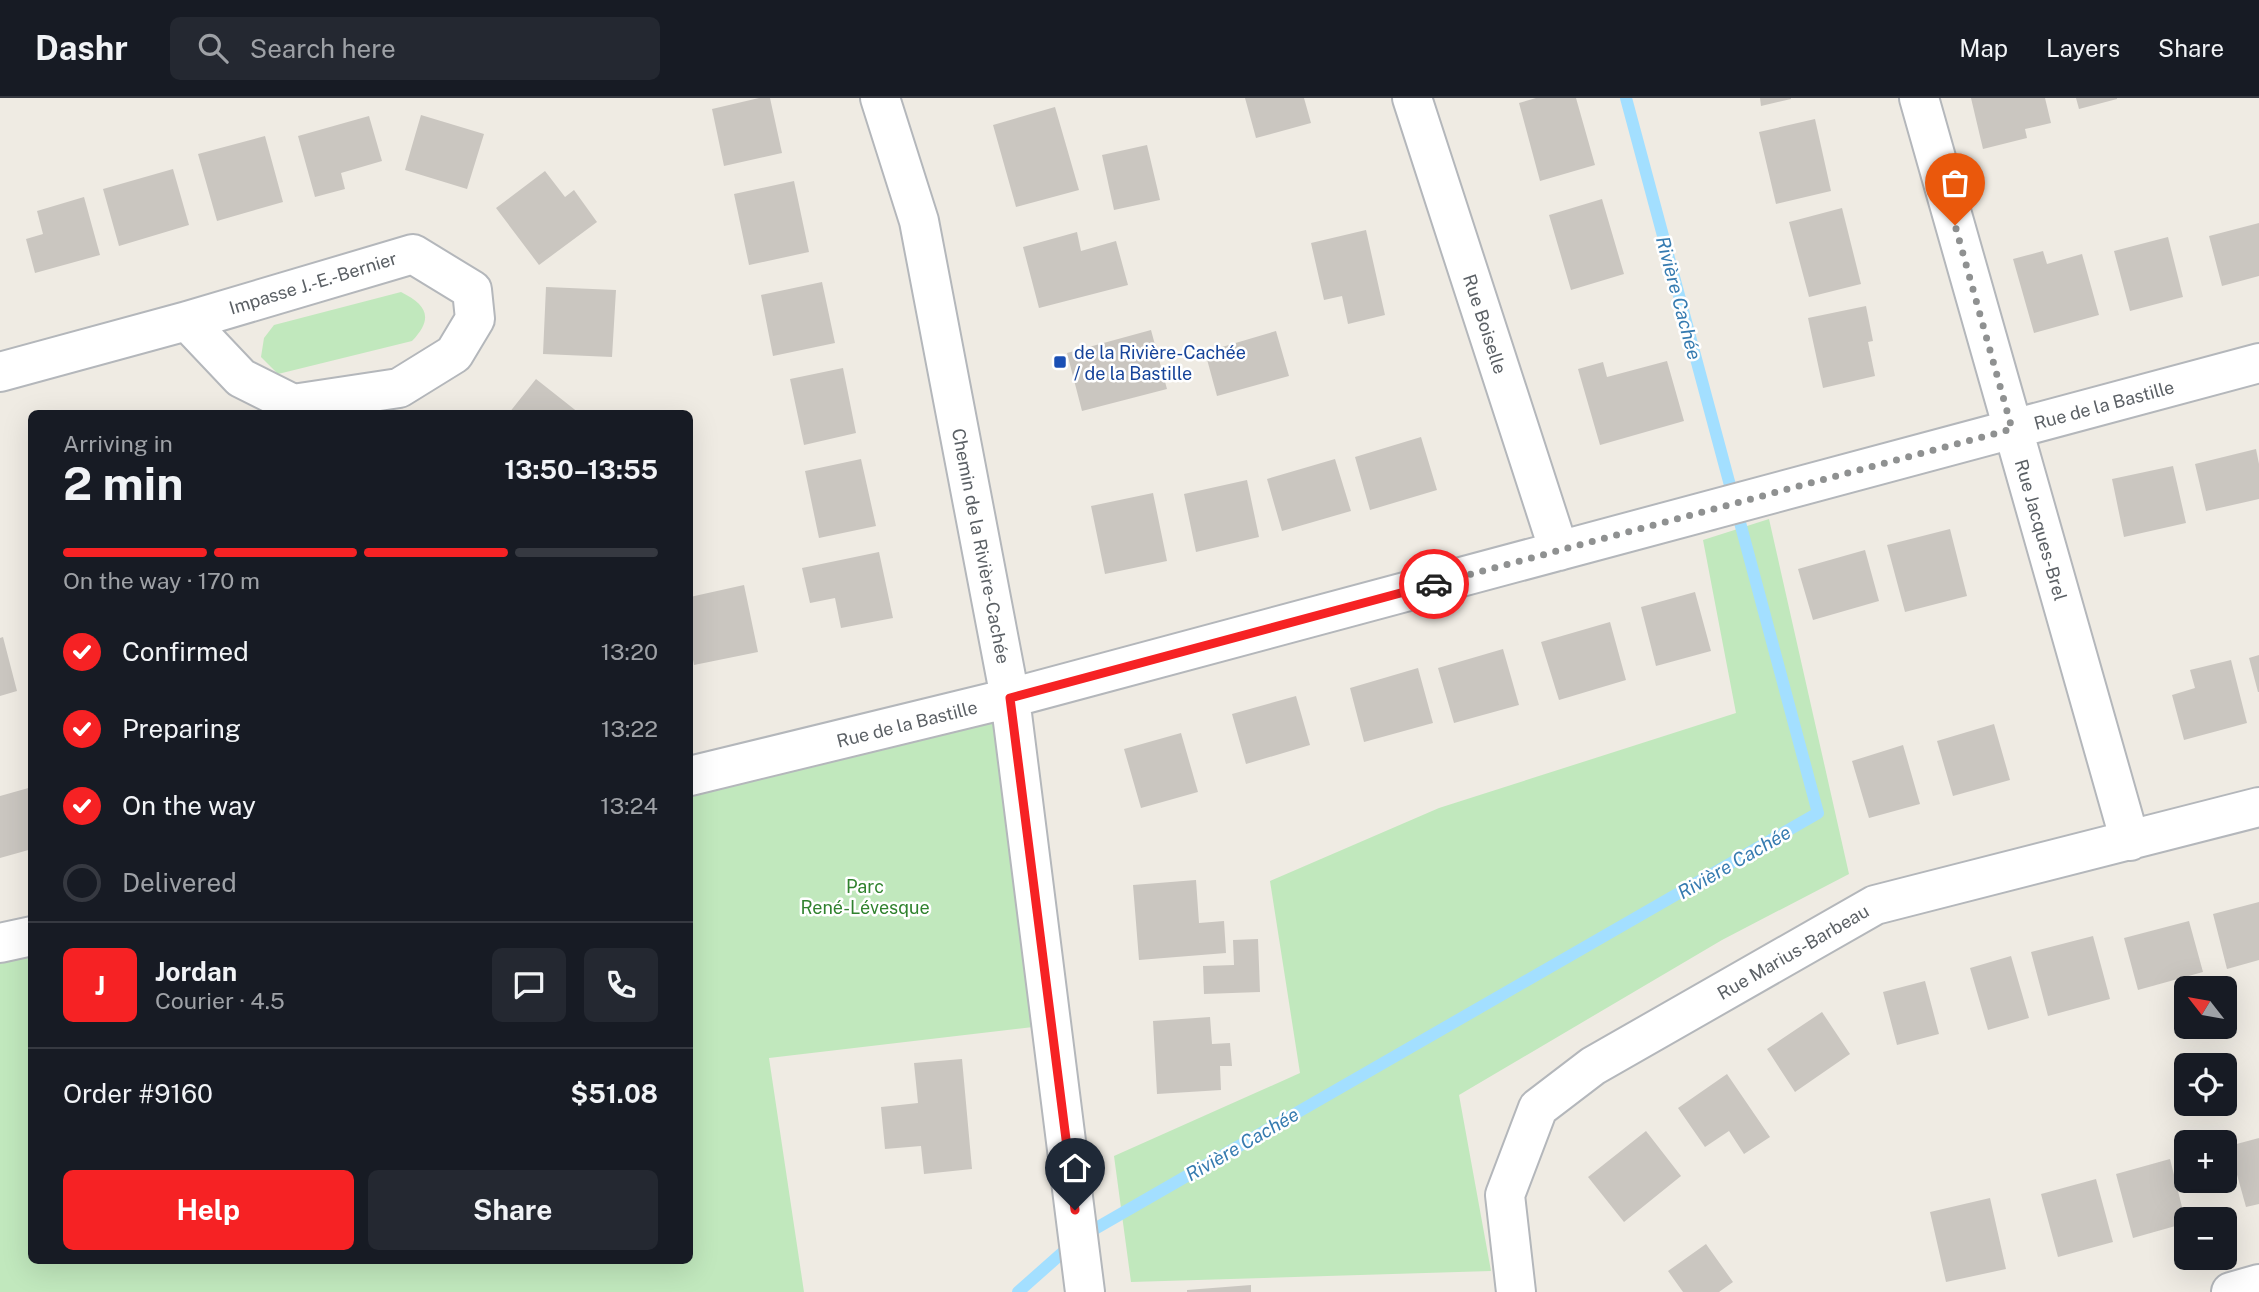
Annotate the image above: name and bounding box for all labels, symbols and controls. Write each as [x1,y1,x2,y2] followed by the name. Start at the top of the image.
[170,17,660,80] search box
[35,29,128,67] text: Dashr
[194,29,232,67] icon: search
[250,33,396,64] text: Search here
[1959,34,2008,62] text: Map
[2046,34,2120,62] text: Layers
[2158,34,2224,62] text: Share
[1925,153,1985,225] pin
[1936,164,1974,202] icon: bag
[1652,234,1706,362] water label: Rivière Cachée
[227,247,399,319] street label: Impasse J.-E.-Bernier
[1459,272,1511,376] street label: Rue Boiselle
[1074,342,1246,384] place label: de la Rivière-Cachée / de la Bastille
[1052,354,1068,370] marker: de la Rivière-Cachée / de la Bastille
[2032,376,2176,434] street label: Rue de la Bastille
[948,426,1014,666] street label: Chemin de la Rivière-Cachée
[63,430,173,457] text: Arriving in
[504,454,658,485] text: 13:50–13:55
[63,456,183,510] text: 2 min
[2011,457,2071,603] street label: Rue Jacques-Brel
[1399,549,1469,619] courier
[1415,565,1453,603] icon: car
[63,567,260,594] text: On the way · 170 m
[63,633,101,671] icon: check
[122,636,249,667] text: Confirmed
[601,638,658,665] text: 13:20
[834,696,980,752] street label: Rue de la Bastille
[63,710,101,748] icon: check
[122,713,241,744] text: Preparing
[601,715,658,742] text: 13:22
[63,787,101,825] icon: check
[122,790,256,821] text: On the way
[600,792,658,819] text: 13:24
[1674,821,1794,903] water label: Rivière Cachée
[122,867,237,898] text: Delivered
[800,876,930,918] park label: Parc René-Lévesque
[1713,900,1873,1004] street label: Rue Marius-Barbeau
[492,948,566,1022] button: chat
[584,948,658,1022] button: phone
[155,956,237,987] text: Jordan
[95,970,105,1001] text: J
[2174,976,2236,1040] north arrow
[2174,976,2237,1270] map controls
[155,987,285,1014] text: Courier · 4.5
[2174,1053,2237,1116] button: locate
[63,1078,213,1109] text: Order #9160
[571,1078,658,1109] text: $51.08
[1182,1103,1302,1185] water label: Rivière Cachée
[2174,1130,2237,1193] button: +
[1045,1138,1105,1210] pin
[1056,1149,1094,1187] icon: home
[63,1170,354,1250] button: Help
[368,1170,658,1250] button: Share
[2174,1207,2237,1270] button: −

